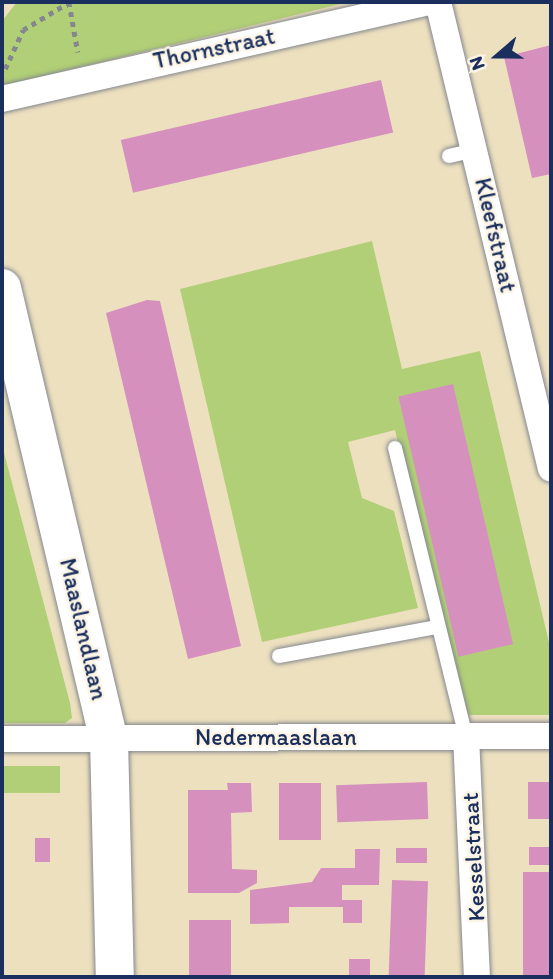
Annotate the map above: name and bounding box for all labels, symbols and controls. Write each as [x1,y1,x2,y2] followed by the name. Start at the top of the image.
[150,21,278,75] street label: Thornstraat
[462,21,532,91] north arrow
[464,53,490,73] text: N
[469,175,523,295] street label: Kleefstraat
[54,555,114,703] street label: Maaslandlaan
[195,723,357,751] street label: Nedermaaslaan
[455,792,491,922] street label: Kesselstraat

